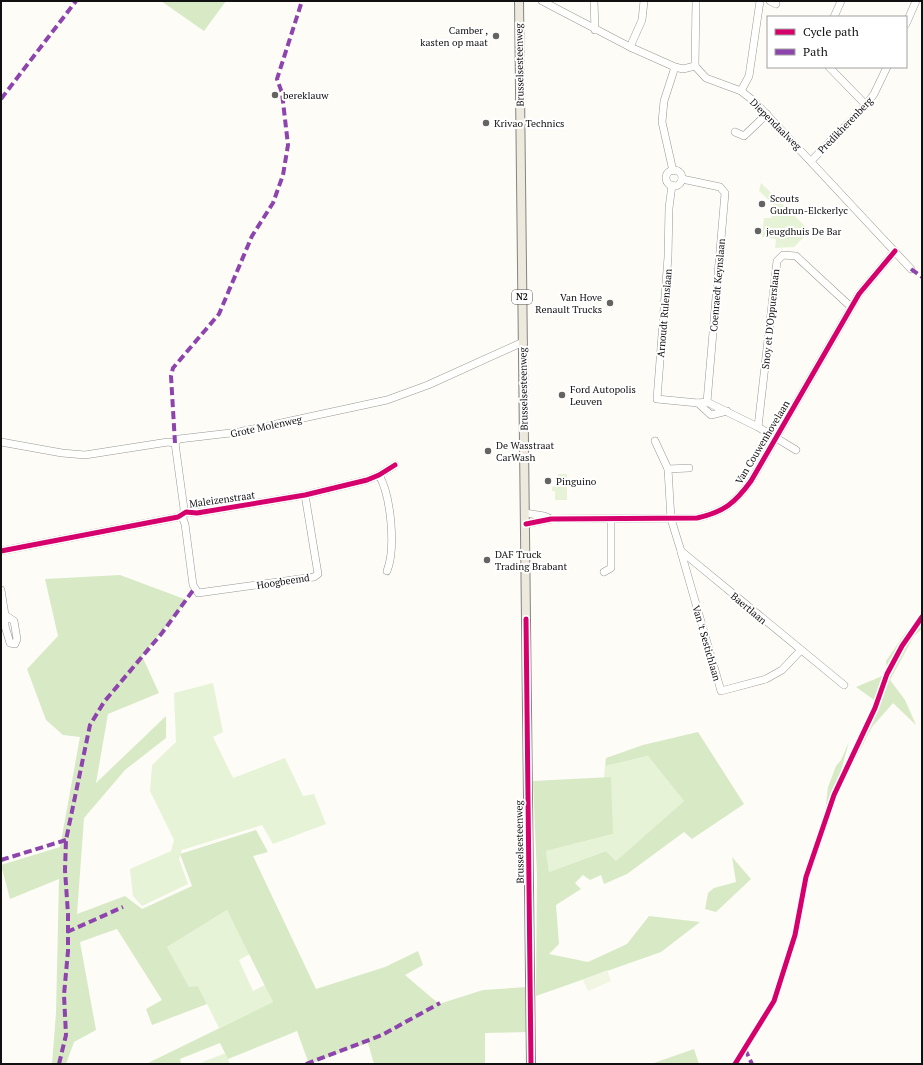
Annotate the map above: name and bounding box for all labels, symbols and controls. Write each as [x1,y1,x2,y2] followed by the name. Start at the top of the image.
[767,16,907,68] legend
[512,23,527,107] street label: Brusselsesteenweg
[420,24,488,49] place label: Camber , kasten op maat
[803,24,859,39] text: Cycle path
[491,31,501,41] marker: Camber , kasten op maat
[803,44,828,59] text: Path
[283,89,329,102] place label: bereklauw
[270,90,280,100] marker: bereklauw
[815,94,876,156] street label: Predikherenberg
[747,96,805,153] street label: Diependaalweg
[494,117,564,130] place label: Krivao Technics
[481,118,491,128] marker: Krivao Technics
[770,192,848,217] place label: Scouts Gudrun-Elckerlyc
[757,199,767,209] marker: Scouts Gudrun-Elckerlyc
[766,225,842,238] place label: jeugdhuis De Bar
[753,226,763,236] marker: jeugdhuis De Bar
[707,238,728,332] street label: Coenraedt Keynslaan
[654,268,675,358] street label: Arnoudt Rulenslaan
[759,268,782,370] street label: Snoy et D'Oppuerslaan
[512,290,532,304] road number: N2
[535,291,602,316] place label: Van Hove Renault Trucks
[605,298,615,308] marker: Van Hove Renault Trucks
[516,347,531,431] street label: Brusselsesteenweg
[570,383,636,408] place label: Ford Autopolis Leuven
[557,390,567,400] marker: Ford Autopolis Leuven
[732,398,793,486] street label: Van Couwenhovelaan
[229,412,304,440] street label: Grote Molenweg
[496,439,555,464] place label: De Wasstraat CarWash
[483,446,493,456] marker: De Wasstraat CarWash
[556,475,597,488] place label: Pinguino
[543,476,553,486] marker: Pinguino
[188,488,256,511] street label: Maleizenstraat
[495,548,567,573] place label: DAF Truck Trading Brabant
[482,555,492,565] marker: DAF Truck Trading Brabant
[256,571,311,592] street label: Hoogbeemd
[728,590,769,627] street label: Baertlaan
[689,604,724,683] street label: Van 't Sestichlaan
[512,800,527,884] street label: Brusselsesteenweg

